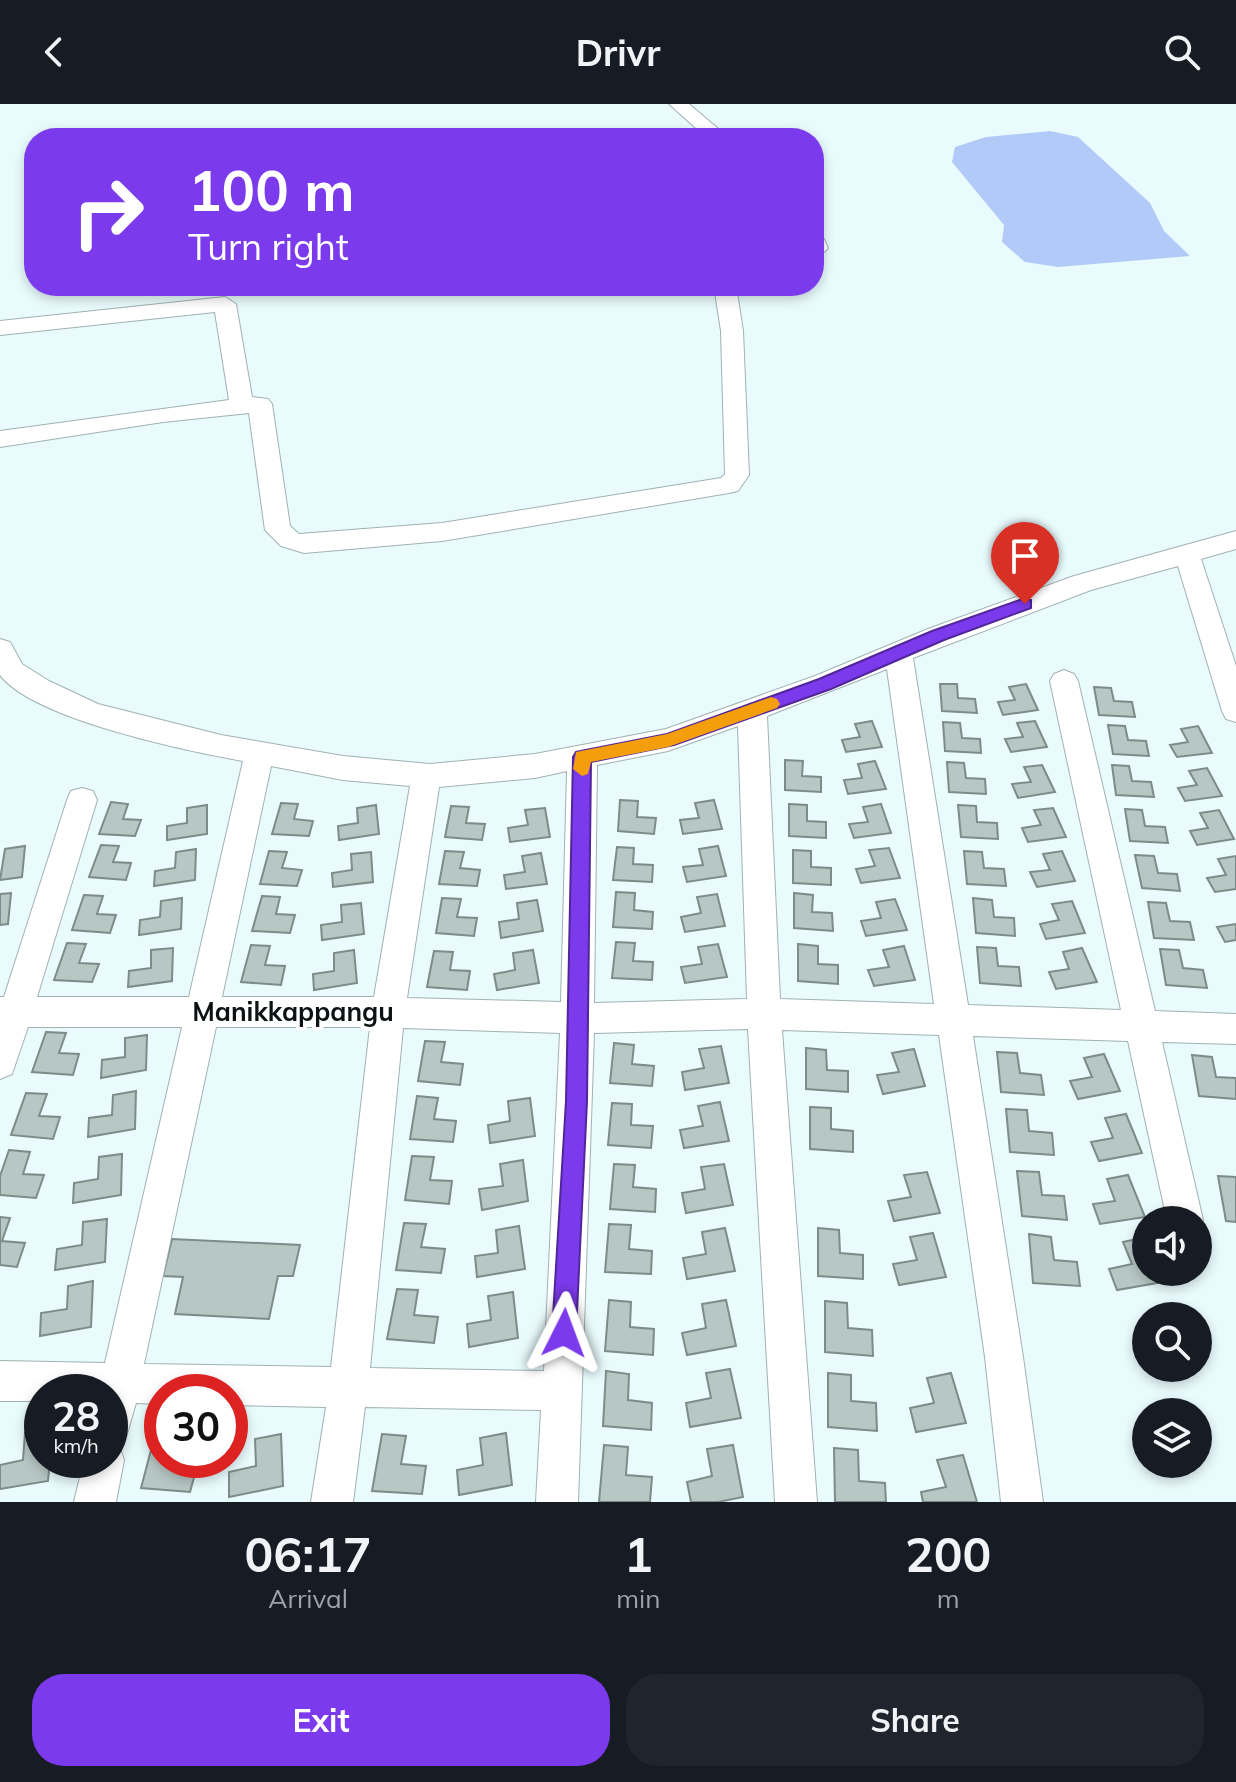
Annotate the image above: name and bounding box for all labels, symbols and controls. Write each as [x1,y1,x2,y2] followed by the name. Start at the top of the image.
[32,30,76,74] icon: back
[576,30,660,75] text: Drivr
[1160,30,1204,74] icon: search
[188,155,355,225] text: 100 m
[56,160,160,264] icon: right
[188,224,349,269] text: Turn right
[991,522,1059,604] pin
[1003,534,1047,578] icon: arrive
[192,995,394,1028] district label: Manikkappangu
[1132,1206,1212,1478] map controls
[1132,1206,1212,1286] button: sound
[522,1291,606,1375] position arrow
[1132,1302,1212,1382] button: search
[144,1374,248,1478] speed limit sign: 30
[52,1391,100,1441] text: 28
[1132,1398,1212,1478] button: layers
[53,1433,99,1458] text: km/h
[245,1524,372,1584] text: 06:17
[624,1524,653,1584] text: 1
[905,1524,991,1584] text: 200
[268,1582,348,1615] text: Arrival
[616,1582,660,1615] text: min
[937,1582,960,1615] text: m
[32,1674,610,1766] button: Exit
[626,1674,1204,1766] button: Share

